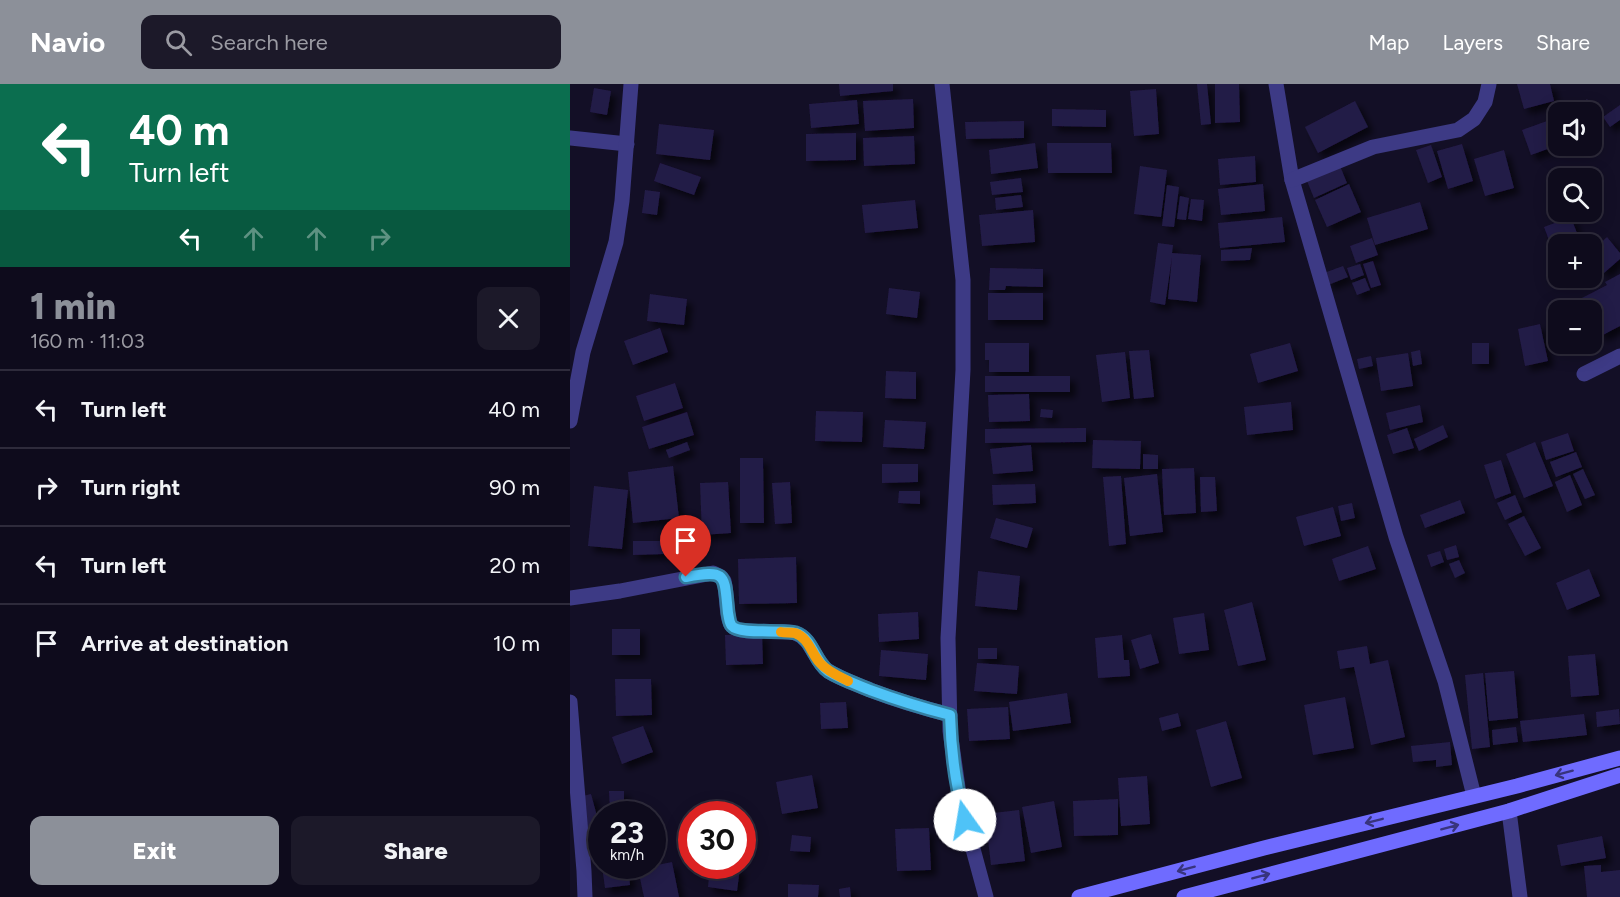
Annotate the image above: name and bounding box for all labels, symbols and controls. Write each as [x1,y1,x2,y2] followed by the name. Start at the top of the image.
[141,15,561,69] search box
[30,25,105,59] text: Navio
[162,26,195,59] icon: search
[210,29,328,56] text: Search here
[1369,30,1409,55] text: Map
[1442,30,1503,55] text: Layers
[1536,30,1590,55] text: Share
[1548,102,1602,354] map controls
[1548,102,1602,156] button: sound
[129,105,229,156] text: 40 m
[30,108,108,186] icon: left
[129,156,229,189] text: Turn left
[1548,168,1602,222] button: search
[174,222,207,255] icon: left
[237,222,270,255] icon: ahead
[300,222,333,255] icon: ahead
[363,222,396,255] icon: right
[1548,234,1602,288] button: +
[30,285,116,328] text: 1 min
[477,287,540,350] button: close
[1548,300,1602,354] button: −
[30,329,145,353] text: 160 m · 11:03
[30,393,63,426] icon: left
[81,396,167,423] text: Turn left
[488,396,540,423] text: 40 m
[30,471,63,504] icon: right
[81,474,180,501] text: Turn right
[489,474,540,501] text: 90 m
[660,515,711,577] pin
[669,524,702,557] icon: arrive
[30,549,63,582] icon: left
[81,552,167,579] text: Turn left
[489,552,540,579] text: 20 m
[30,627,63,660] icon: arrive
[81,630,289,657] text: Arrive at destination
[493,630,540,657] text: 10 m
[1554,768,1573,780] one-way arrow
[933,788,997,852] position arrow
[678,801,756,879] speed limit sign: 30
[610,814,644,851] text: 23
[1365,815,1384,827] one-way arrow
[30,816,279,885] button: Exit
[291,816,540,885] button: Share
[1440,820,1459,832] one-way arrow
[610,846,644,864] text: km/h
[1176,864,1195,875] one-way arrow
[1251,870,1270,882] one-way arrow

